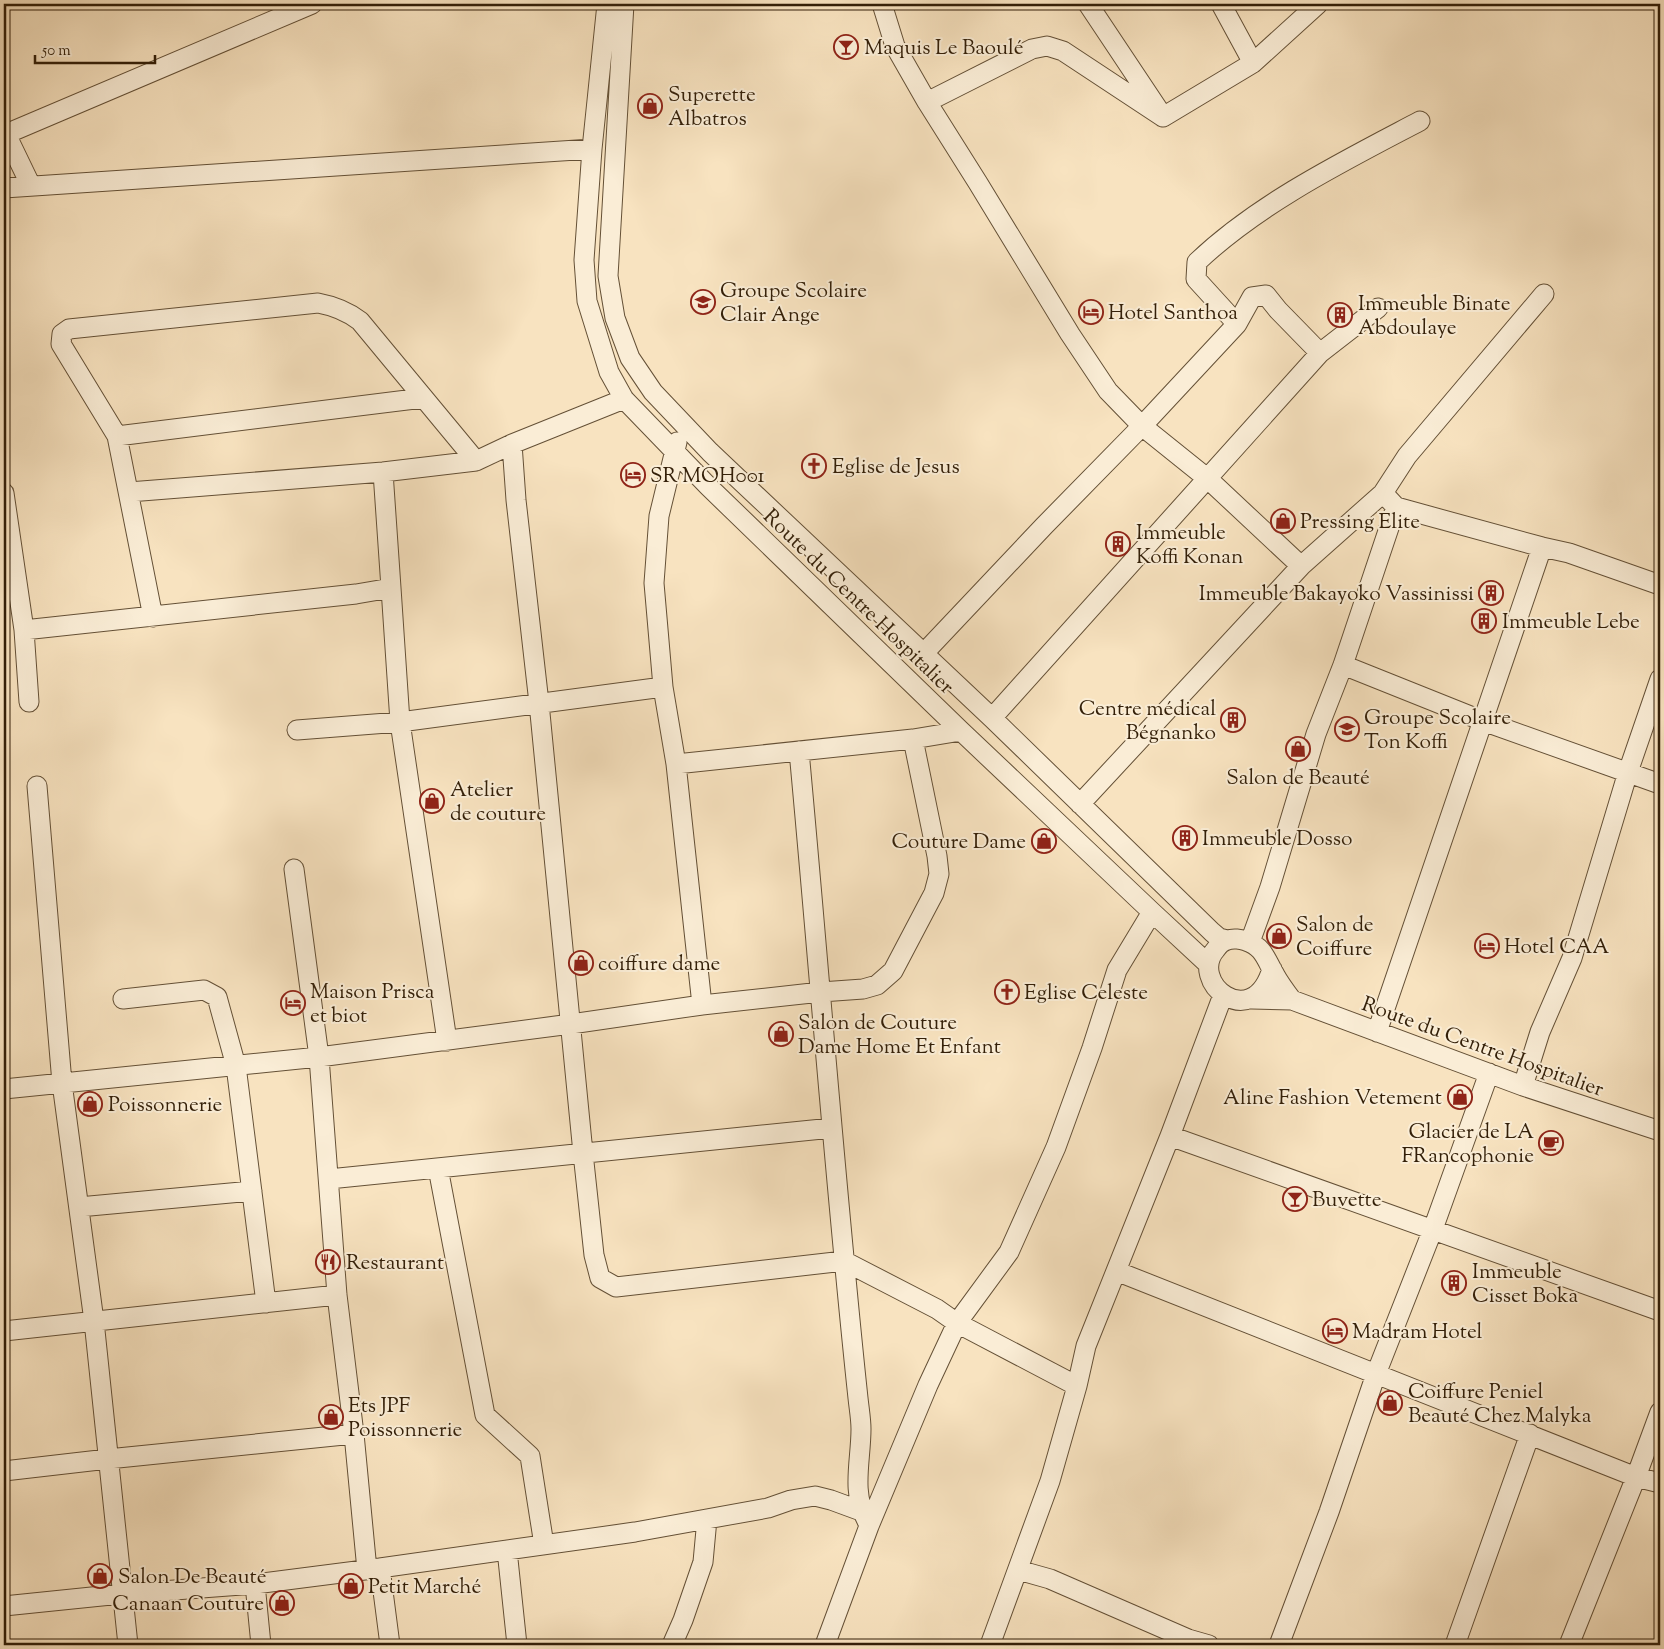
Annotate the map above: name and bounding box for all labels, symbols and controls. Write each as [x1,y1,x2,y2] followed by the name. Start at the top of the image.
[35,32,155,64] scale bar
[833,34,859,60] bar icon: Maquis Le Baoulé
[864,34,1024,64] place label: Maquis Le Baoulé
[41,41,71,62] text: 50 m
[668,81,756,135] place label: Superette Albatros
[637,93,663,119] shop icon: Superette Albatros
[720,277,867,331] place label: Groupe Scolaire Clair Ange
[690,289,716,315] school or university icon: Groupe Scolaire Clair Ange
[1358,290,1510,344] place label: Immeuble Binate Abdoulaye
[1078,299,1104,325] hotel icon: Hotel Santhoa
[1108,299,1238,329] place label: Hotel Santhoa
[1327,302,1353,328] building icon: Immeuble Binate Abdoulaye
[801,453,827,479] church icon: Eglise de Jesus
[832,453,960,483] place label: Eglise de Jesus
[620,462,646,488] hotel icon: SR MOH001
[650,462,765,492] place label: SR MOH001
[755,503,960,702] street label: Route du Centre Hospitalier
[1270,508,1296,534] shop icon: Pressing Elite
[1300,508,1420,538] place label: Pressing Elite
[1136,519,1243,573] place label: Immeuble Koffi Konan
[1105,531,1131,557] building icon: Immeuble Koffi Konan
[1199,580,1474,610] place label: Immeuble Bakayoko Vassinissi
[1478,580,1504,606] building icon: Immeuble Bakayoko Vassinissi
[1471,608,1497,634] building icon: Immeuble Lebe
[1502,608,1640,638] place label: Immeuble Lebe
[1079,695,1216,749] place label: Centre médical Bégnanko
[1364,704,1511,758] place label: Groupe Scolaire Ton Koffi
[1220,707,1246,733] building icon: Centre médical Bégnanko
[1334,716,1360,742] school or university icon: Groupe Scolaire Ton Koffi
[1285,736,1311,762] shop icon: Salon de Beauté
[1226,764,1370,794] place label: Salon de Beauté
[450,776,546,830] place label: Atelier de couture
[419,788,445,814] shop icon: Atelier de couture
[1172,825,1198,851] building icon: Immeuble Dosso
[1202,825,1353,855] place label: Immeuble Dosso
[891,828,1026,858] place label: Couture Dame
[1031,828,1057,854] shop icon: Couture Dame
[1296,911,1374,965] place label: Salon de Coiffure
[1266,923,1292,949] shop icon: Salon de Coiffure
[1474,933,1500,959] hotel icon: Hotel CAA
[1504,933,1609,963] place label: Hotel CAA
[568,950,594,976] shop icon: coiffure dame
[598,950,720,980] place label: coiffure dame
[310,978,435,1032] place label: Maison Prisca et biot
[994,979,1020,1005] church icon: Eglise Celeste
[1024,979,1148,1009] place label: Eglise Celeste
[280,990,306,1016] hotel icon: Maison Prisca et biot
[1357,990,1608,1106] street label: Route du Centre Hospitalier
[798,1009,1001,1063] place label: Salon de Couture Dame Home Et Enfant
[768,1021,794,1047] shop icon: Salon de Couture Dame Home Et Enfant
[1223,1084,1442,1114] place label: Aline Fashion Vetement
[1447,1084,1473,1110] shop icon: Aline Fashion Vetement
[77,1091,103,1117] shop icon: Poissonnerie
[108,1091,222,1121] place label: Poissonnerie
[1401,1118,1534,1172] place label: Glacier de LA FRancophonie
[1538,1130,1564,1156] cafe icon: Glacier de LA FRancophonie
[1282,1186,1308,1212] bar icon: Buvette
[1312,1186,1382,1216] place label: Buvette
[315,1249,341,1275] restaurant icon: Restaurant
[346,1249,444,1279] place label: Restaurant
[1472,1258,1578,1312] place label: Immeuble Cisset Boka
[1441,1270,1467,1296] building icon: Immeuble Cisset Boka
[1322,1318,1348,1344] hotel icon: Madram Hotel
[1352,1318,1483,1348] place label: Madram Hotel
[1408,1378,1592,1432] place label: Coiffure Peniel Beauté Chez Malyka
[1377,1390,1403,1416] shop icon: Coiffure Peniel Beauté Chez Malyka
[348,1392,462,1446] place label: Ets JPF Poissonnerie
[318,1404,344,1430] shop icon: Ets JPF Poissonnerie
[87,1563,113,1589] shop icon: Salon De Beauté
[118,1563,267,1593] place label: Salon De Beauté
[338,1573,364,1599] shop icon: Petit Marché
[368,1573,481,1603] place label: Petit Marché
[112,1590,264,1620] place label: Canaan Couture
[269,1590,295,1616] shop icon: Canaan Couture

